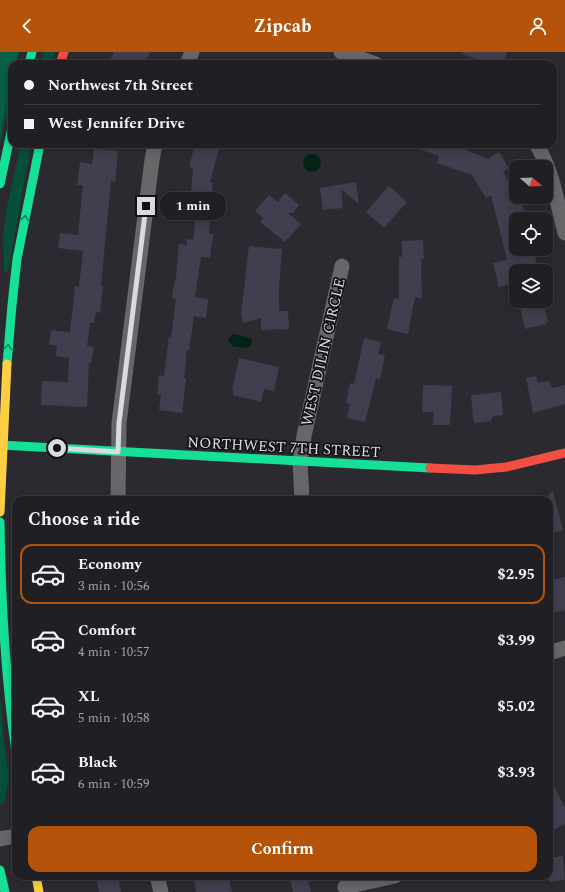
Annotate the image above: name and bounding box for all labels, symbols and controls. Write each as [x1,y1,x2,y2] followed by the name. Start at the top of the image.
[254,13,311,40] text: Zipcab
[16,15,38,37] icon: back
[527,15,549,37] icon: person
[48,74,193,97] text: Northwest 7th Street
[48,112,185,135] text: West Jennifer Drive
[509,160,553,204] north arrow
[509,160,553,308] map controls
[160,192,226,220] callout: 1 min
[176,196,210,216] text: 1 min
[137,197,155,215] route end
[509,212,553,256] button: locate
[20,215,29,221] one-way arrow
[509,264,553,308] button: layers
[295,276,352,428] street label: WEST DILIN CIRCLE
[4,344,13,350] one-way arrow
[187,431,381,464] street label: NORTHWEST 7TH STREET
[48,439,66,457] route start
[28,506,140,533] text: Choose a ride
[78,553,142,576] text: Economy
[30,556,66,592] icon: car
[497,563,535,586] text: $2.95
[78,576,150,596] text: 3 min · 10:56
[78,619,136,642] text: Comfort
[30,622,66,658] icon: car
[497,629,535,652] text: $3.99
[78,642,150,662] text: 4 min · 10:57
[78,685,99,708] text: XL
[30,688,66,724] icon: car
[497,695,535,718] text: $5.02
[78,708,150,728] text: 5 min · 10:58
[78,751,117,774] text: Black
[30,754,66,790] icon: car
[497,761,535,784] text: $3.93
[78,774,150,794] text: 6 min · 10:59
[28,826,537,872] button: Confirm

